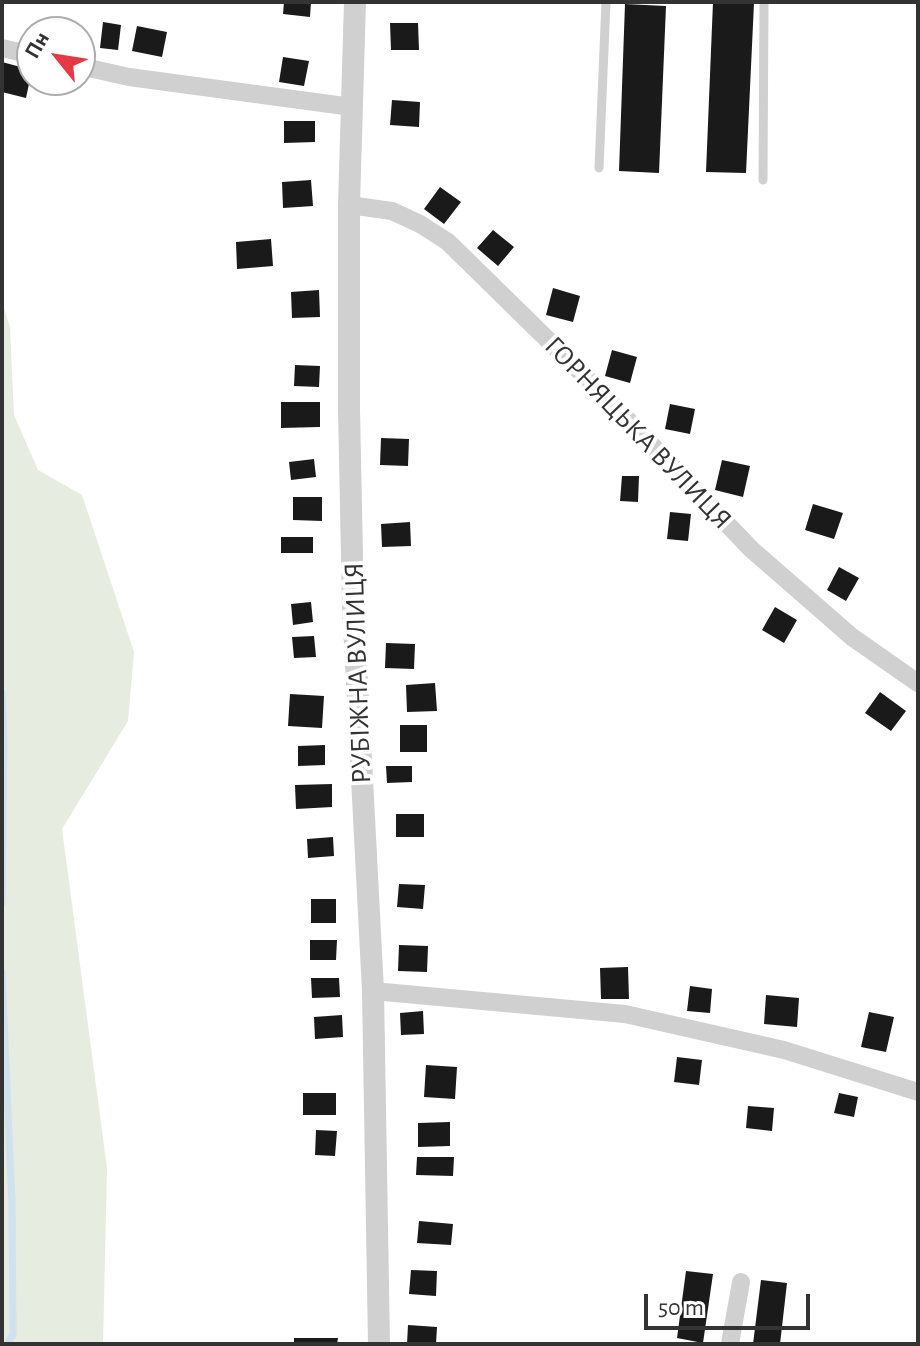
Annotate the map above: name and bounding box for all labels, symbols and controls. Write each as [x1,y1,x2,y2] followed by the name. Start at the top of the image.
[16,16,96,96] north arrow
[21,28,53,62] text: Пн
[537,330,739,536] street label: ГОРНЯЦЬКА ВУЛИЦЯ
[337,562,379,784] street label: РУБІЖНА ВУЛИЦЯ
[648,1278,814,1328] scale bar
[658,1296,704,1320] text: 50 m

